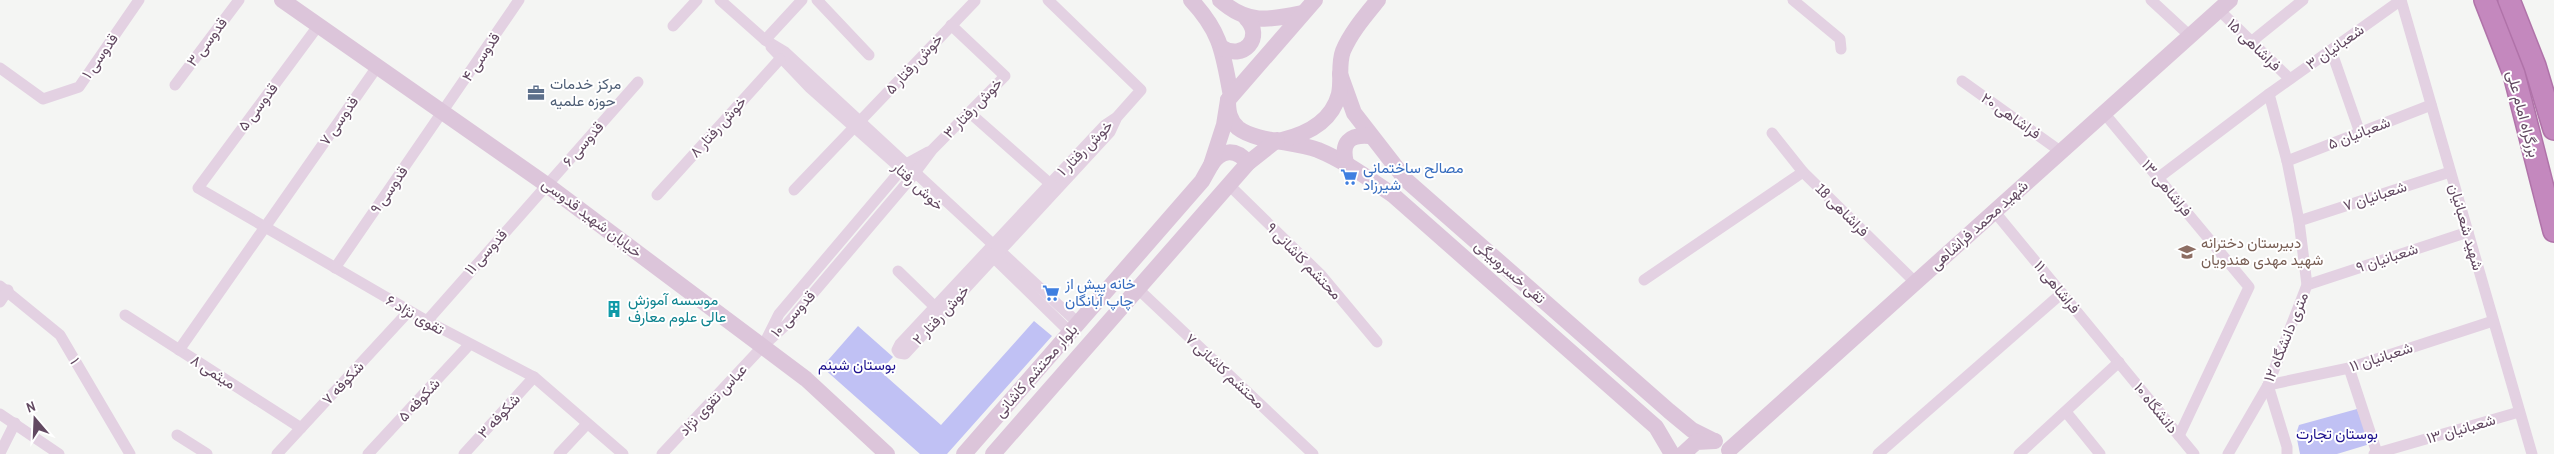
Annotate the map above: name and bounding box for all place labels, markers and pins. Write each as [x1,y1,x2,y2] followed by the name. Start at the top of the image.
[550,73,621,111] place label: مرکز خدمات حوزه علمیه
[526,83,546,103] office icon: مرکز خدمات حوزه علمیه
[1363,157,1464,195] place label: مصالح ساختمانی شیرزاد
[1339,167,1359,187] supermarket icon: مصالح ساختمانی شیرزاد
[2201,232,2324,270] place label: دبیرستان دخترانه شهید مهدی هندویان
[2177,242,2197,262] school or university icon: دبیرستان دخترانه شهید مهدی هندویان
[1064,273,1136,311] place label: خانه پیش از چاپ آبانگان
[1041,283,1061,303] supermarket icon: خانه پیش از چاپ آبانگان
[628,289,727,327] place label: موسسه آموزش عالی علوم معارف
[604,299,624,319] building icon: موسسه آموزش عالی علوم معارف

